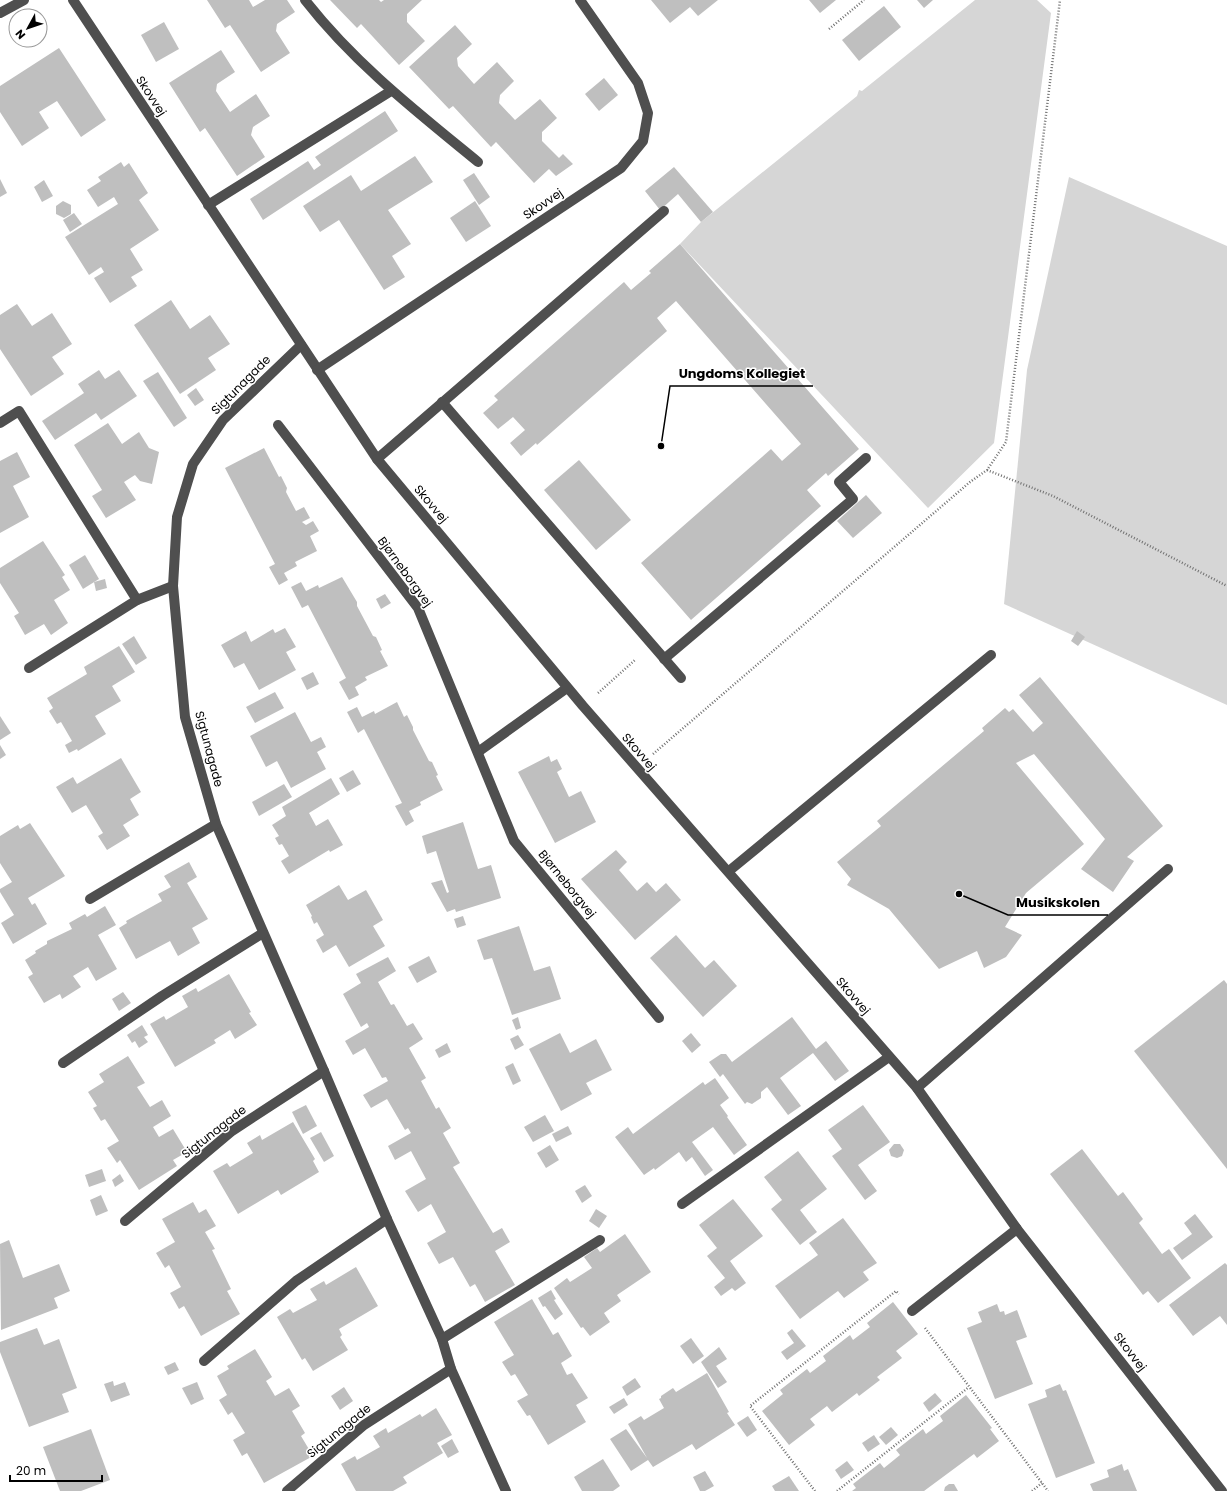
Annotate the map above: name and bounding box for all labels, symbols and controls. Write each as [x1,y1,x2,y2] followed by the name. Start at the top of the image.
[8,8,48,48] north arrow
[12,26,29,43] text: N
[132,72,171,119] street label: Skovvej
[519,184,566,223] street label: Skovvej
[207,351,274,418] street label: Sigtunagade
[670,361,813,386] callout: Ungdoms Kollegiet
[679,364,805,383] text: Ungdoms Kollegiet
[410,481,452,526] street label: Skovvej
[374,533,437,610] street label: Bjørneborgvej
[191,709,228,789] street label: Sigtunagade
[618,729,660,774] street label: Skovvej
[535,846,600,921] street label: Bjørneborgvej
[1008,890,1108,915] callout: Musikskolen
[1016,893,1100,912] text: Musikskolen
[832,973,874,1018] street label: Skovvej
[178,1101,250,1162] street label: Sigtunagade
[1110,1329,1151,1375] street label: Skovvej
[303,1400,374,1462] street label: Sigtunagade
[10,1457,102,1483] scale bar
[16,1462,46,1479] text: 20 m

